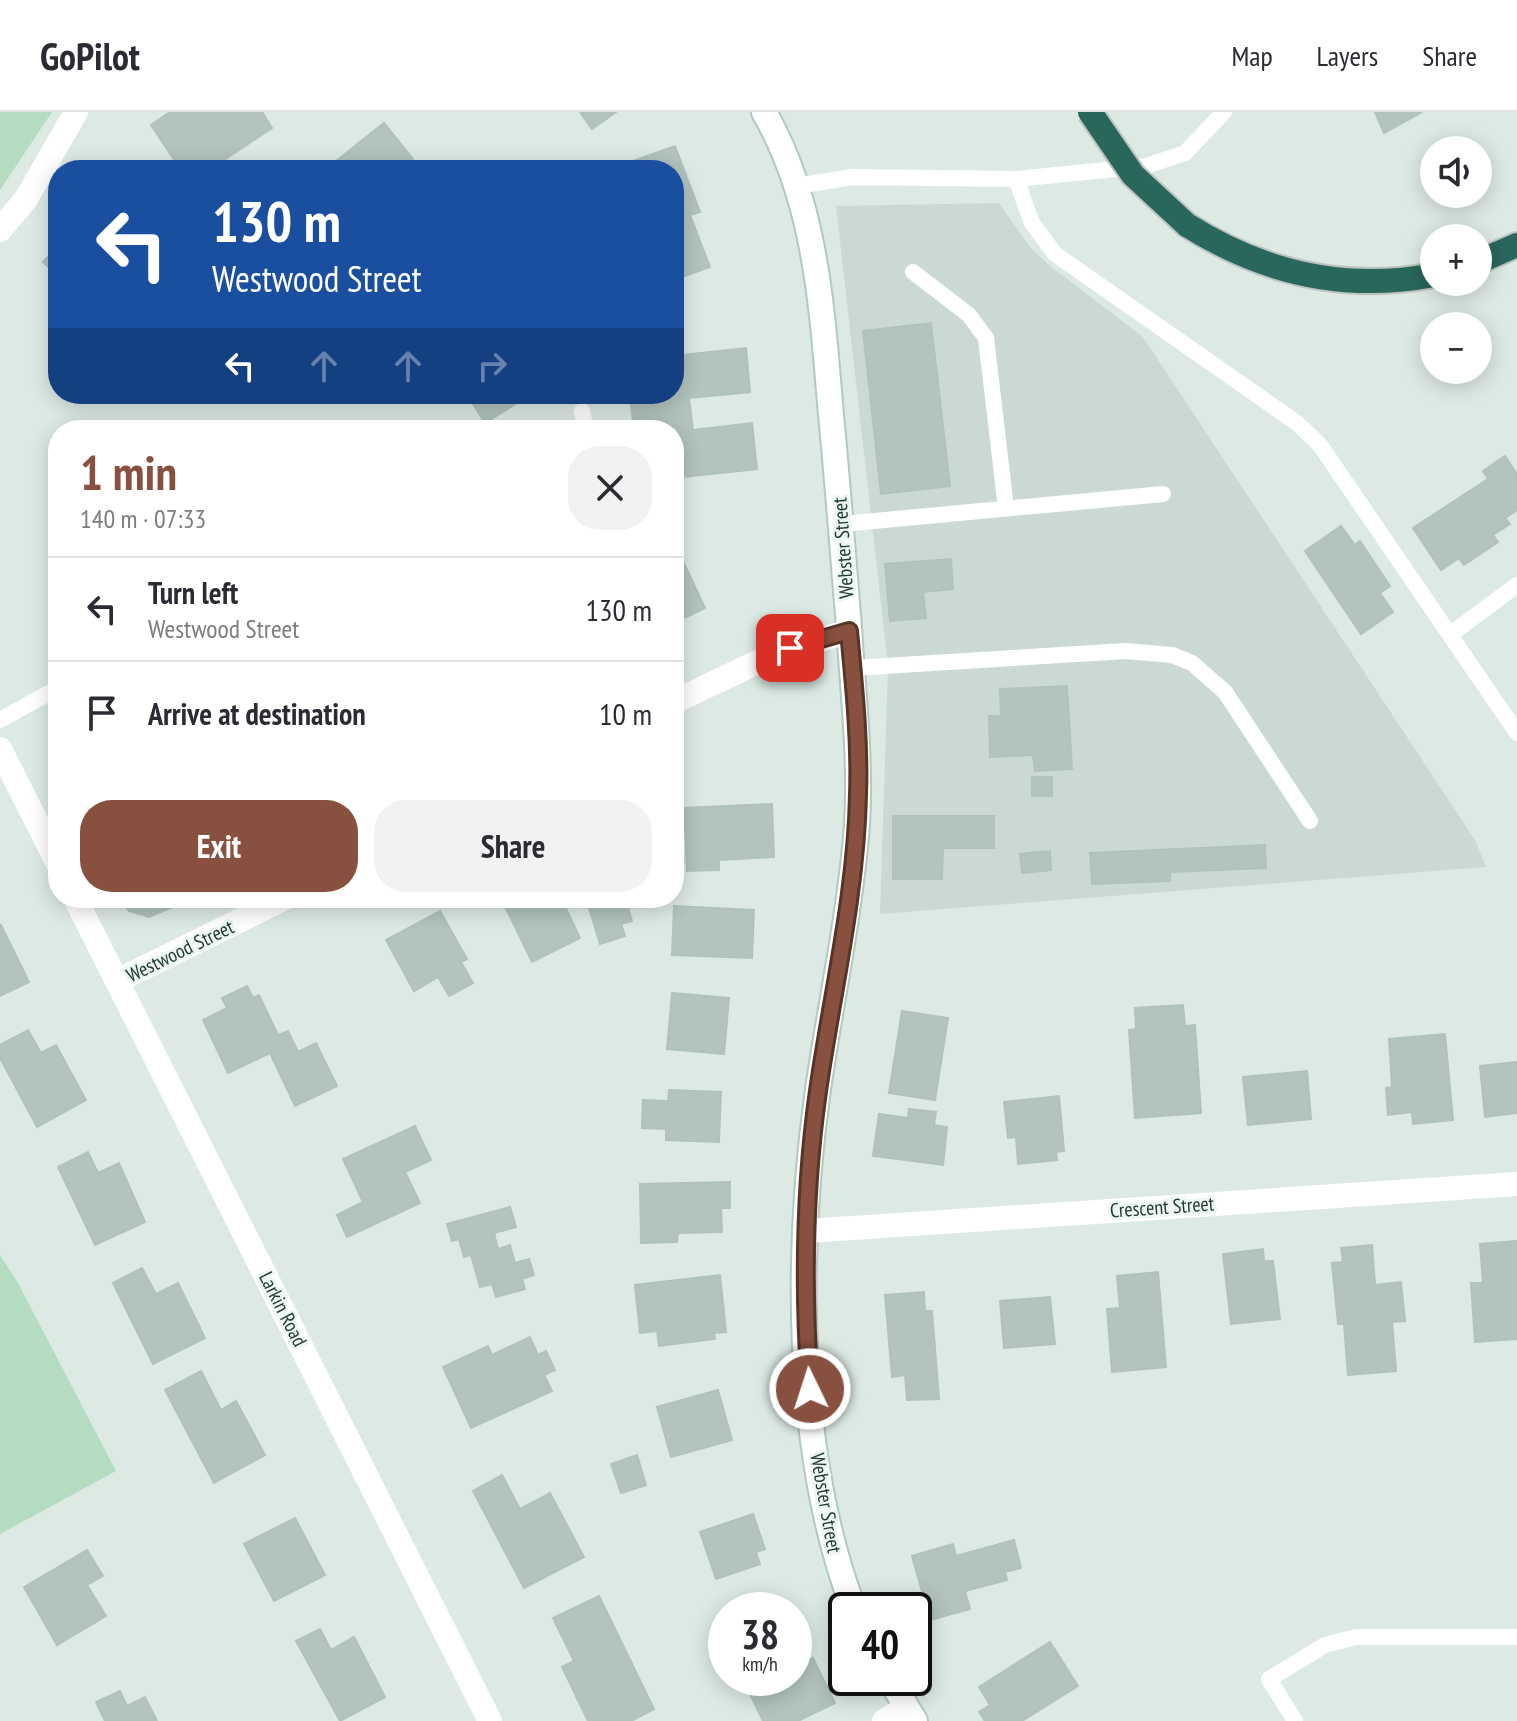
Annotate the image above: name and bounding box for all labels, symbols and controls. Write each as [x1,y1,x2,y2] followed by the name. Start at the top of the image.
[40,31,140,80] text: GoPilot
[1231,37,1273,74] text: Map
[1317,37,1378,74] text: Layers
[1422,37,1477,74] text: Share
[1420,136,1492,384] map controls
[1420,136,1492,208] button: sound
[212,185,341,257] text: 130 m
[80,192,184,296] icon: left
[1420,224,1492,296] button: +
[212,255,422,302] text: Westwood Street
[1420,312,1492,384] button: −
[218,344,262,388] icon: left
[302,344,346,388] icon: ahead
[386,344,430,388] icon: ahead
[470,344,514,388] icon: right
[80,441,177,503] text: 1 min
[568,446,652,530] button: close
[826,496,859,599] street label: Webster Street
[80,502,206,535] text: 140 m · 07:33
[148,573,238,612] text: Turn left
[80,587,124,631] icon: left
[586,590,652,629] text: 130 m
[148,612,299,645] text: Westwood Street
[756,614,824,682] pin
[768,626,812,670] icon: arrive
[80,691,124,735] icon: arrive
[148,694,366,733] text: Arrive at destination
[599,694,652,733] text: 10 m
[80,800,358,892] button: Exit
[374,800,652,892] button: Share
[122,914,238,988] street label: Westwood Street
[1109,1190,1215,1224] street label: Crescent Street
[253,1267,313,1351] street label: Larkin Road
[768,1347,852,1431] position arrow
[804,1451,848,1556] street label: Webster Street
[828,1592,932,1696] speed limit sign: 40
[741,1608,779,1660] text: 38
[742,1651,778,1677] text: km/h

